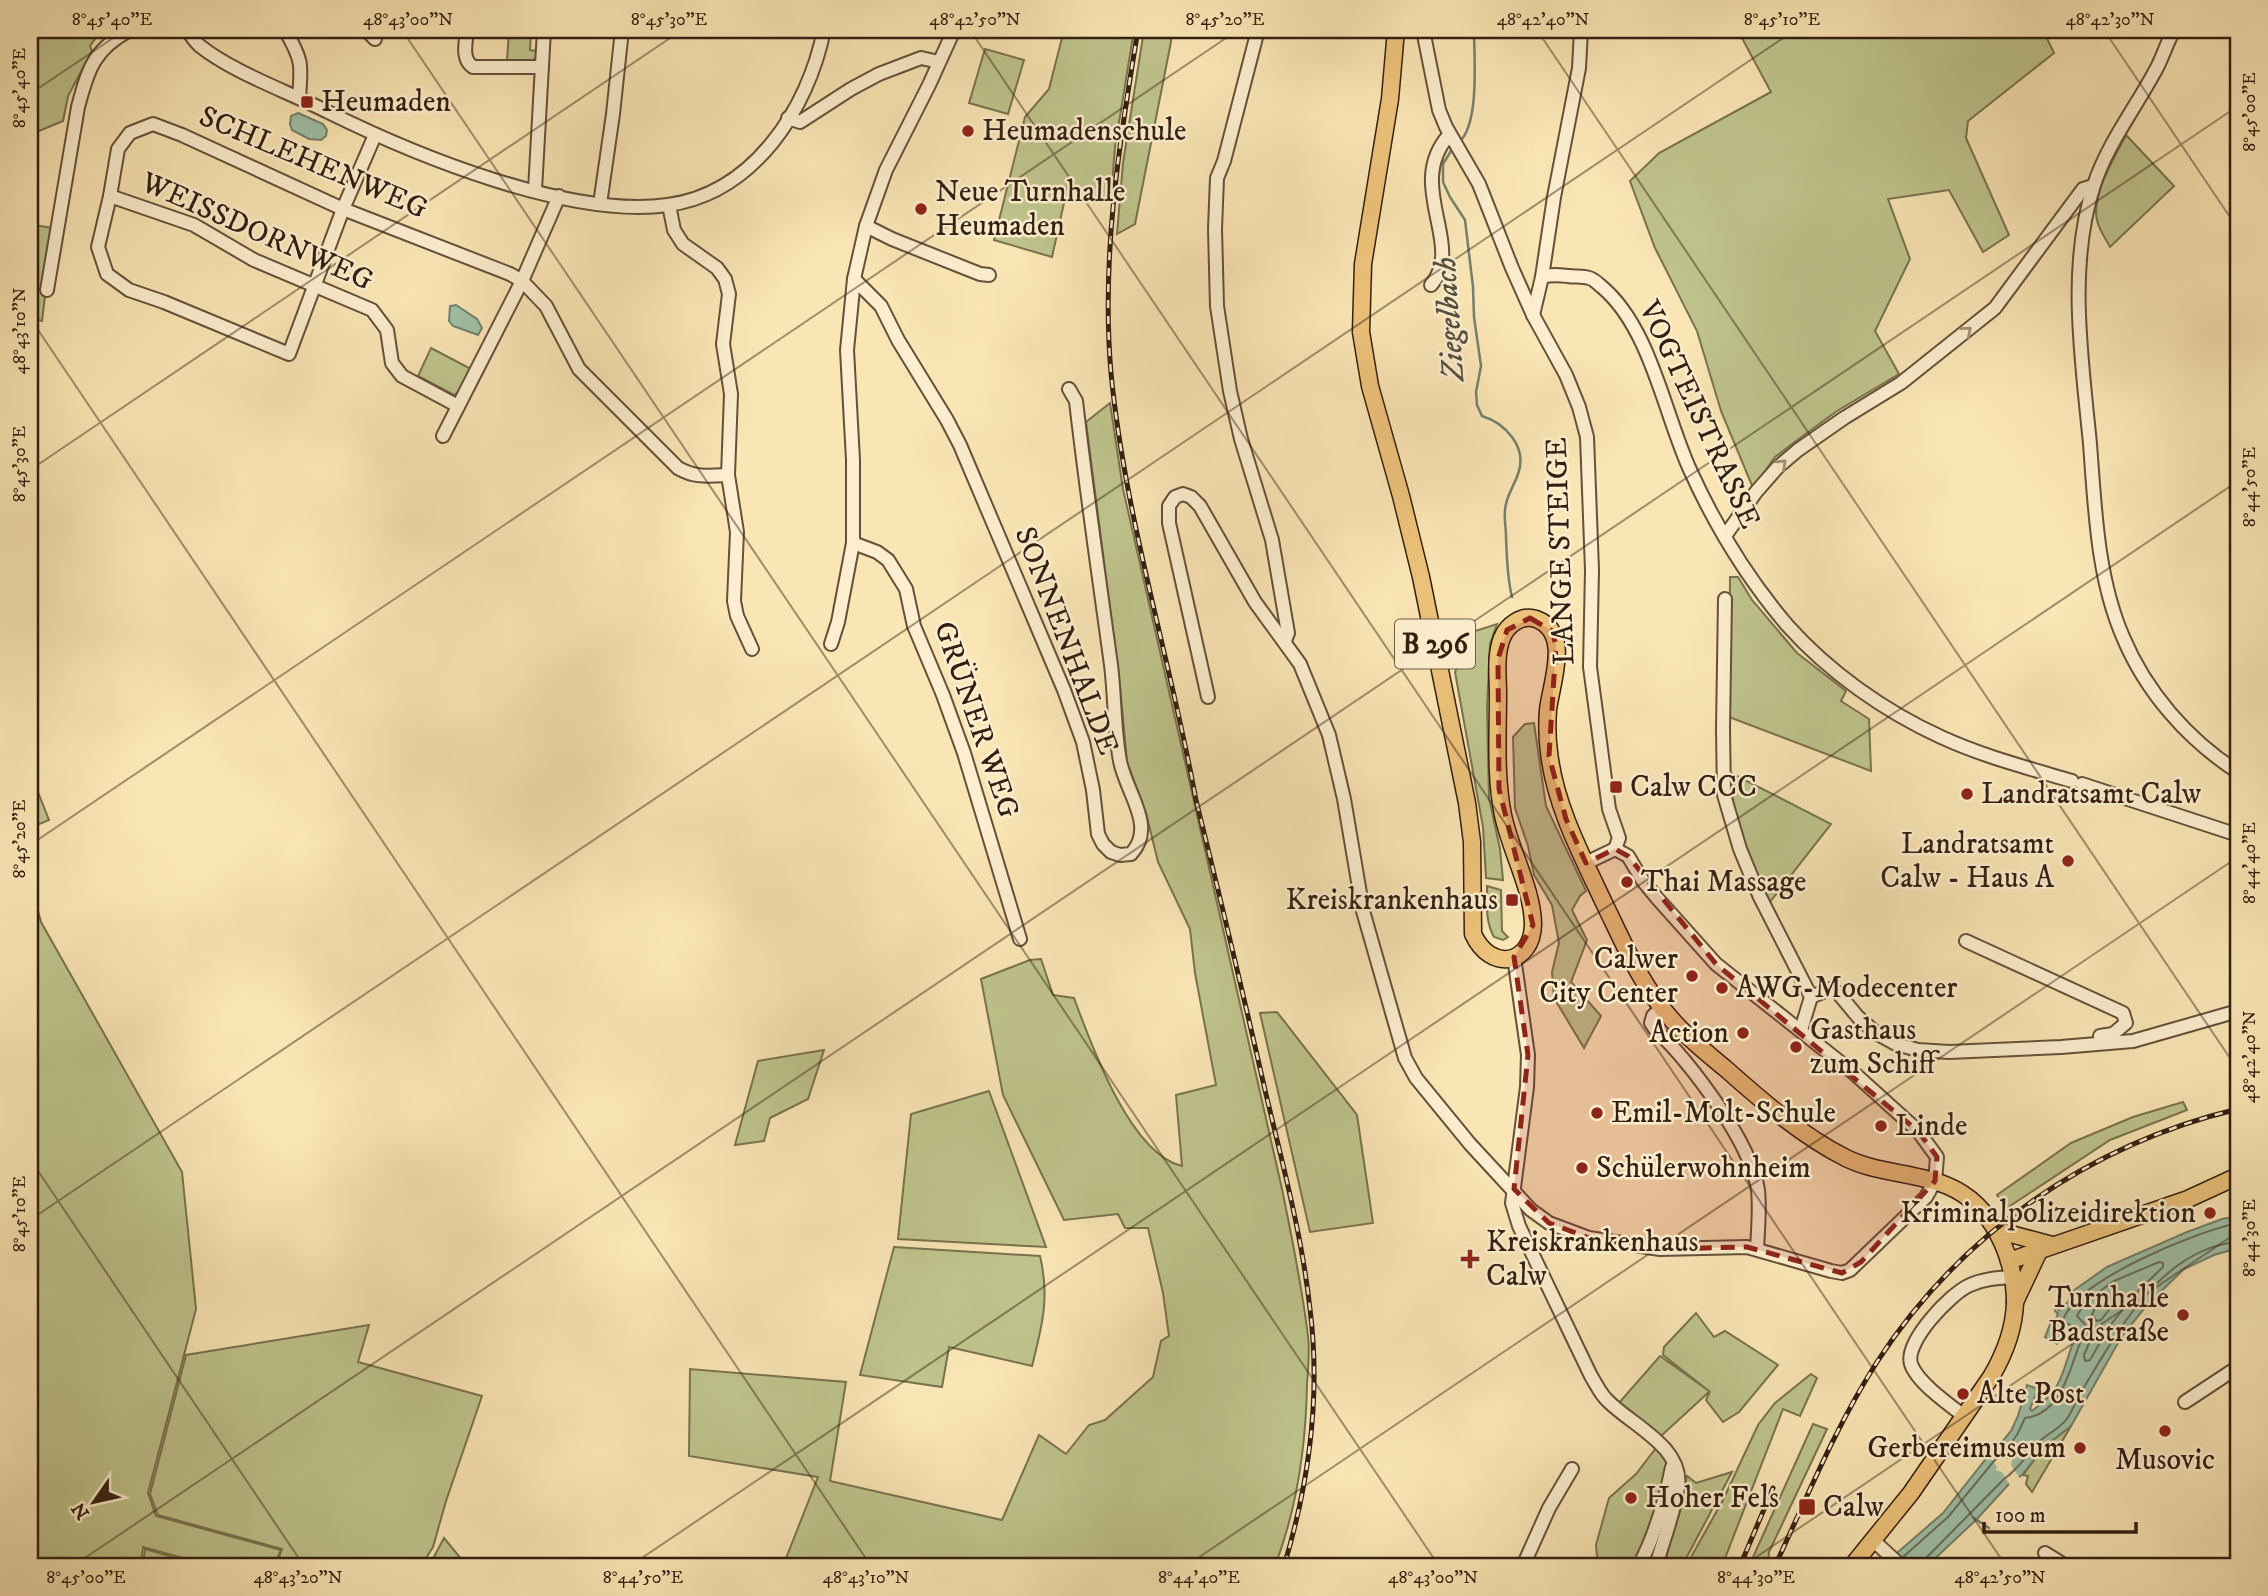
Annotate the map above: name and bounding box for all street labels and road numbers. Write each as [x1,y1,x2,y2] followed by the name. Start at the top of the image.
[193,98,433,228] street label: SCHLEHENWEG
[134,164,379,300] street label: WEISSDORNWEG
[1630,294,1768,535] street label: VOGTEISTRASSE
[1539,436,1583,666] street label: LANGE STEIGE
[1006,522,1126,760] street label: SONNENHALDE
[925,616,1029,823] street label: GRÜNER WEG
[1395,620,1475,668] road number: B 296

